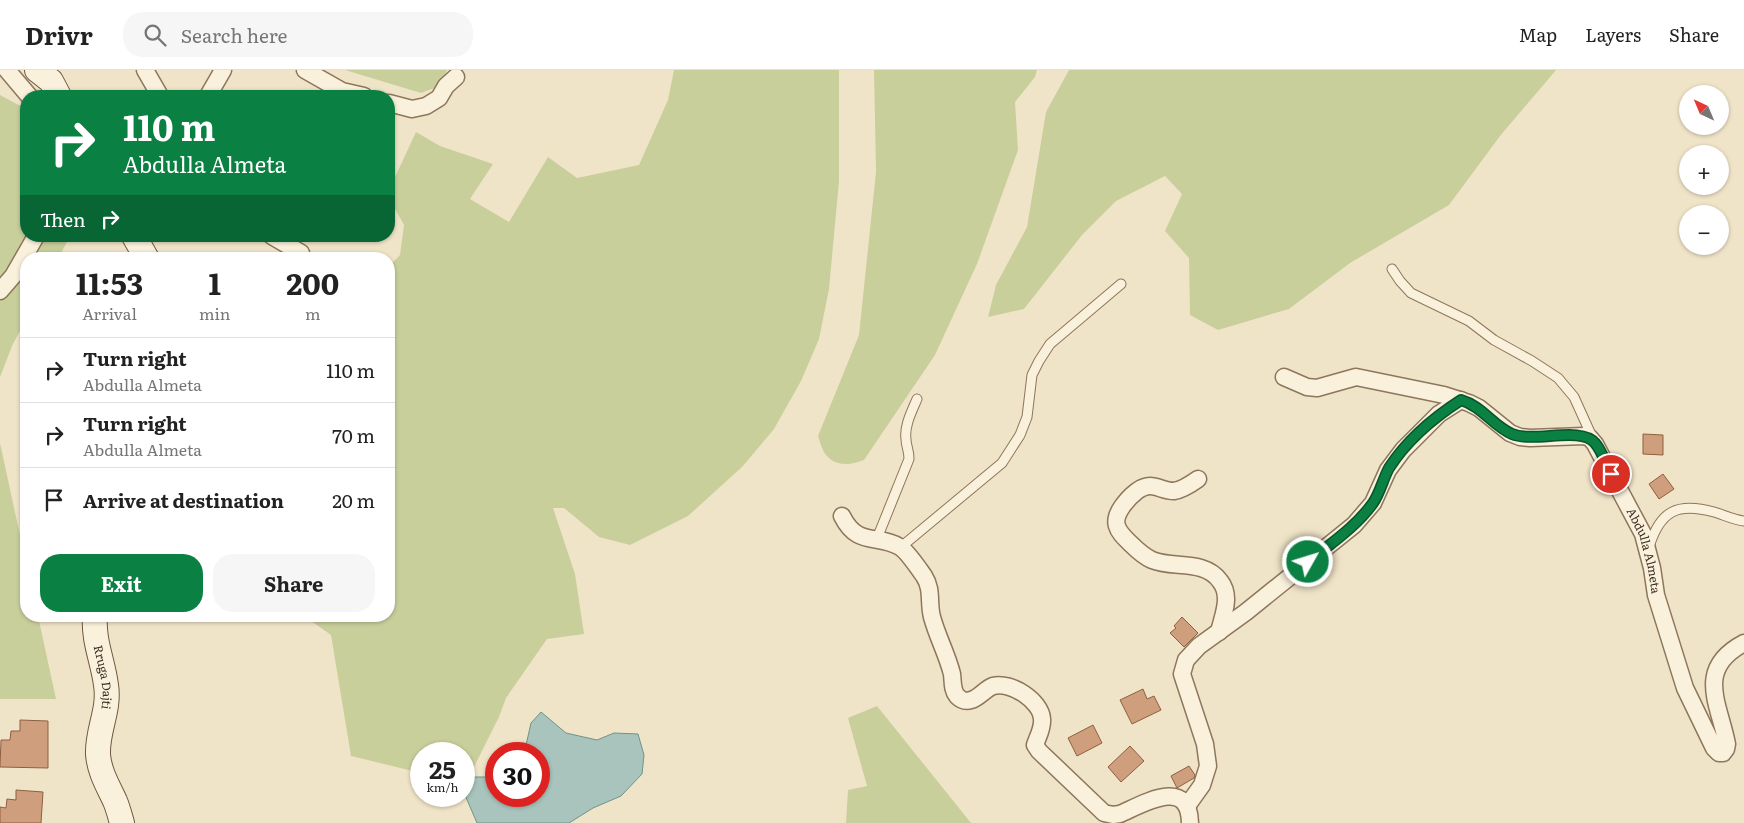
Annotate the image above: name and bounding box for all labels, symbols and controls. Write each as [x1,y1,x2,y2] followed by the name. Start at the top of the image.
[123,12,473,57] search box
[25,17,93,52] text: Drivr
[141,21,169,49] icon: search
[181,21,287,49] text: Search here
[1519,21,1557,48] text: Map
[1585,21,1641,48] text: Layers
[1669,21,1719,48] text: Share
[1679,85,1729,135] north arrow
[1679,85,1729,255] map controls
[123,100,215,152] text: 110 m
[40,110,105,175] icon: right
[1679,145,1729,195] button: +
[123,147,286,180] text: Abdulla Almeta
[40,205,86,233] text: Then
[96,205,124,233] icon: right
[1679,205,1729,255] button: −
[76,260,143,304] text: 11:53
[208,260,221,304] text: 1
[286,260,339,304] text: 200
[82,301,137,325] text: Arrival
[199,301,230,325] text: min
[305,301,320,325] text: m
[83,344,187,372] text: Turn right
[40,356,68,384] icon: right
[326,356,375,384] text: 110 m
[83,372,202,396] text: Abdulla Almeta
[83,409,187,437] text: Turn right
[40,421,68,449] icon: right
[332,421,375,449] text: 70 m
[83,437,202,461] text: Abdulla Almeta
[1590,453,1632,495] pin
[1597,460,1625,488] icon: arrive
[40,486,68,514] icon: arrive
[83,486,284,514] text: Arrive at destination
[332,486,375,514] text: 20 m
[1623,504,1666,595] street label: Abdulla Almeta
[1281,535,1333,587] position arrow
[40,554,203,612] button: Exit
[213,554,375,612] button: Share
[90,643,117,711] street label: Rruga Dajti
[485,742,550,807] speed limit sign: 30
[429,750,456,787] text: 25
[427,778,458,796] text: km/h

